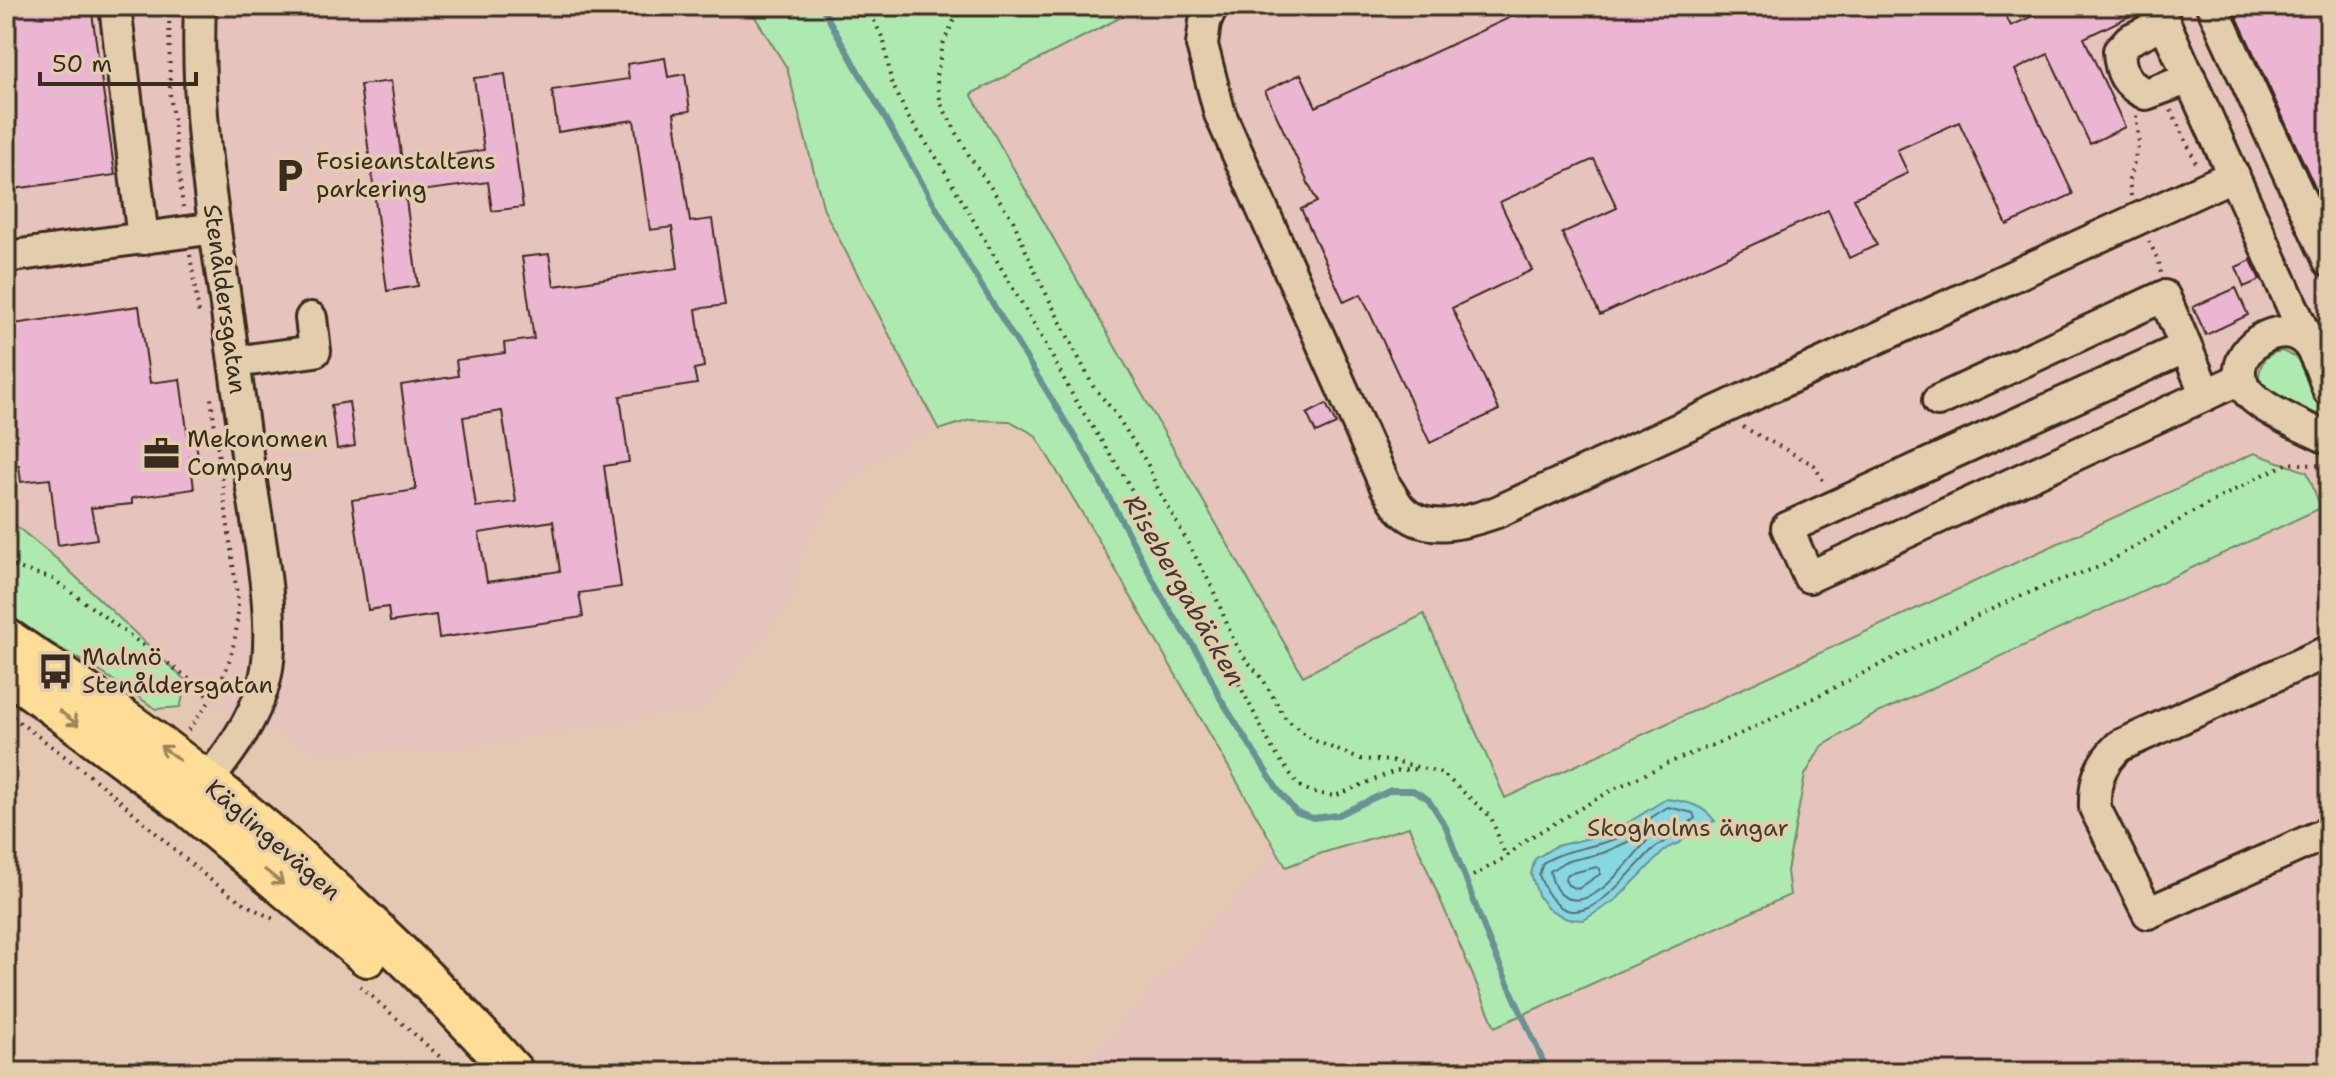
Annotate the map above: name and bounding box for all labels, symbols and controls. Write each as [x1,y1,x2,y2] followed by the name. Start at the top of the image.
[40,36,196,86] scale bar
[52,48,112,80] text: 50 m
[316,145,496,205] place label: Fosieanstaltens parkering
[271,156,309,194] parking icon: Fosieanstaltens parkering
[196,202,254,396] street label: Stenåldersgatan
[187,423,328,483] place label: Mekonomen Company
[142,434,180,472] office icon: Mekonomen Company
[1116,488,1254,692] water label: Risebergabäcken
[82,641,273,701] place label: Malmö Stenåldersgatan
[37,652,75,690] bus stop icon: Malmö Stenåldersgatan
[57,709,79,726] one-way arrow
[159,745,181,761] one-way arrow
[198,772,348,908] street label: Käglingevägen
[1587,812,1789,844] park label: Skogholms ängar
[263,868,284,886] one-way arrow

